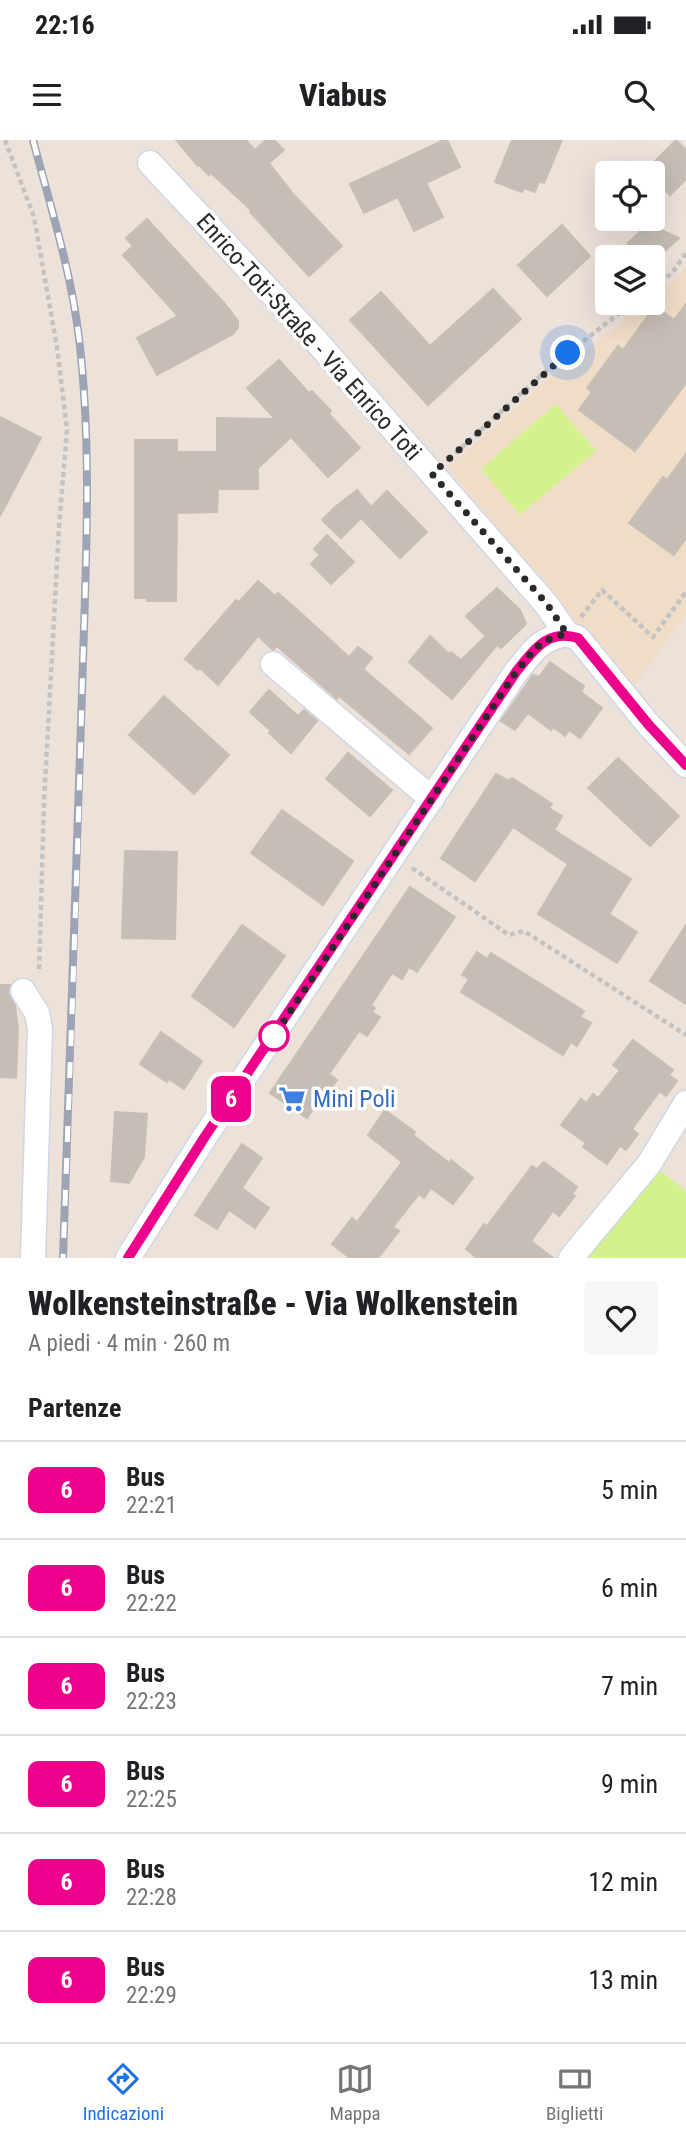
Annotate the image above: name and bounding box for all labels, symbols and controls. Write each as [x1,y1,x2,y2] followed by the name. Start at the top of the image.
[35,10,95,40] text: 22:16
[28,76,66,114] icon: menu
[299,76,387,114] text: Viabus
[620,76,658,114] icon: search
[595,161,665,315] map controls
[595,161,665,231] button: locate
[191,208,427,466] street label: Enrico-Toti-Straße - Via Enrico Toti
[595,245,665,315] button: layers
[550,335,585,370] your location
[259,1021,289,1051] unlabelled marker
[208,1076,254,1122] line badge: 6
[277,1084,307,1114] supermarket icon: Mini Poli
[225,1085,237,1113] text: 6
[313,1085,396,1113] place label: Mini Poli
[584,1281,658,1355] button: heart
[28,1284,518,1323] text: Wolkensteinstraße - Via Wolkenstein
[28,1330,230,1357] text: A piedi · 4 min · 260 m
[28,1393,121,1423] text: Partenze
[126,1462,165,1492] text: Bus
[601,1475,658,1505] text: 5 min
[60,1476,73,1504] text: 6
[126,1492,177,1519] text: 22:21
[126,1560,165,1590] text: Bus
[601,1573,658,1603] text: 6 min
[60,1574,73,1602] text: 6
[126,1590,177,1617] text: 22:22
[126,1658,165,1688] text: Bus
[601,1671,658,1701] text: 7 min
[60,1672,73,1700] text: 6
[126,1688,177,1715] text: 22:23
[126,1756,165,1786] text: Bus
[601,1769,658,1799] text: 9 min
[60,1770,73,1798] text: 6
[126,1786,177,1813] text: 22:25
[126,1854,165,1884] text: Bus
[588,1867,658,1897] text: 12 min
[60,1868,73,1896] text: 6
[126,1884,177,1911] text: 22:28
[126,1952,165,1982] text: Bus
[588,1965,658,1995] text: 13 min
[60,1966,73,1994] text: 6
[126,1982,177,2009] text: 22:29
[83,2060,164,2125] tab: Indicazioni
[329,2060,381,2125] tab: Mappa
[546,2060,603,2125] tab: Biglietti

